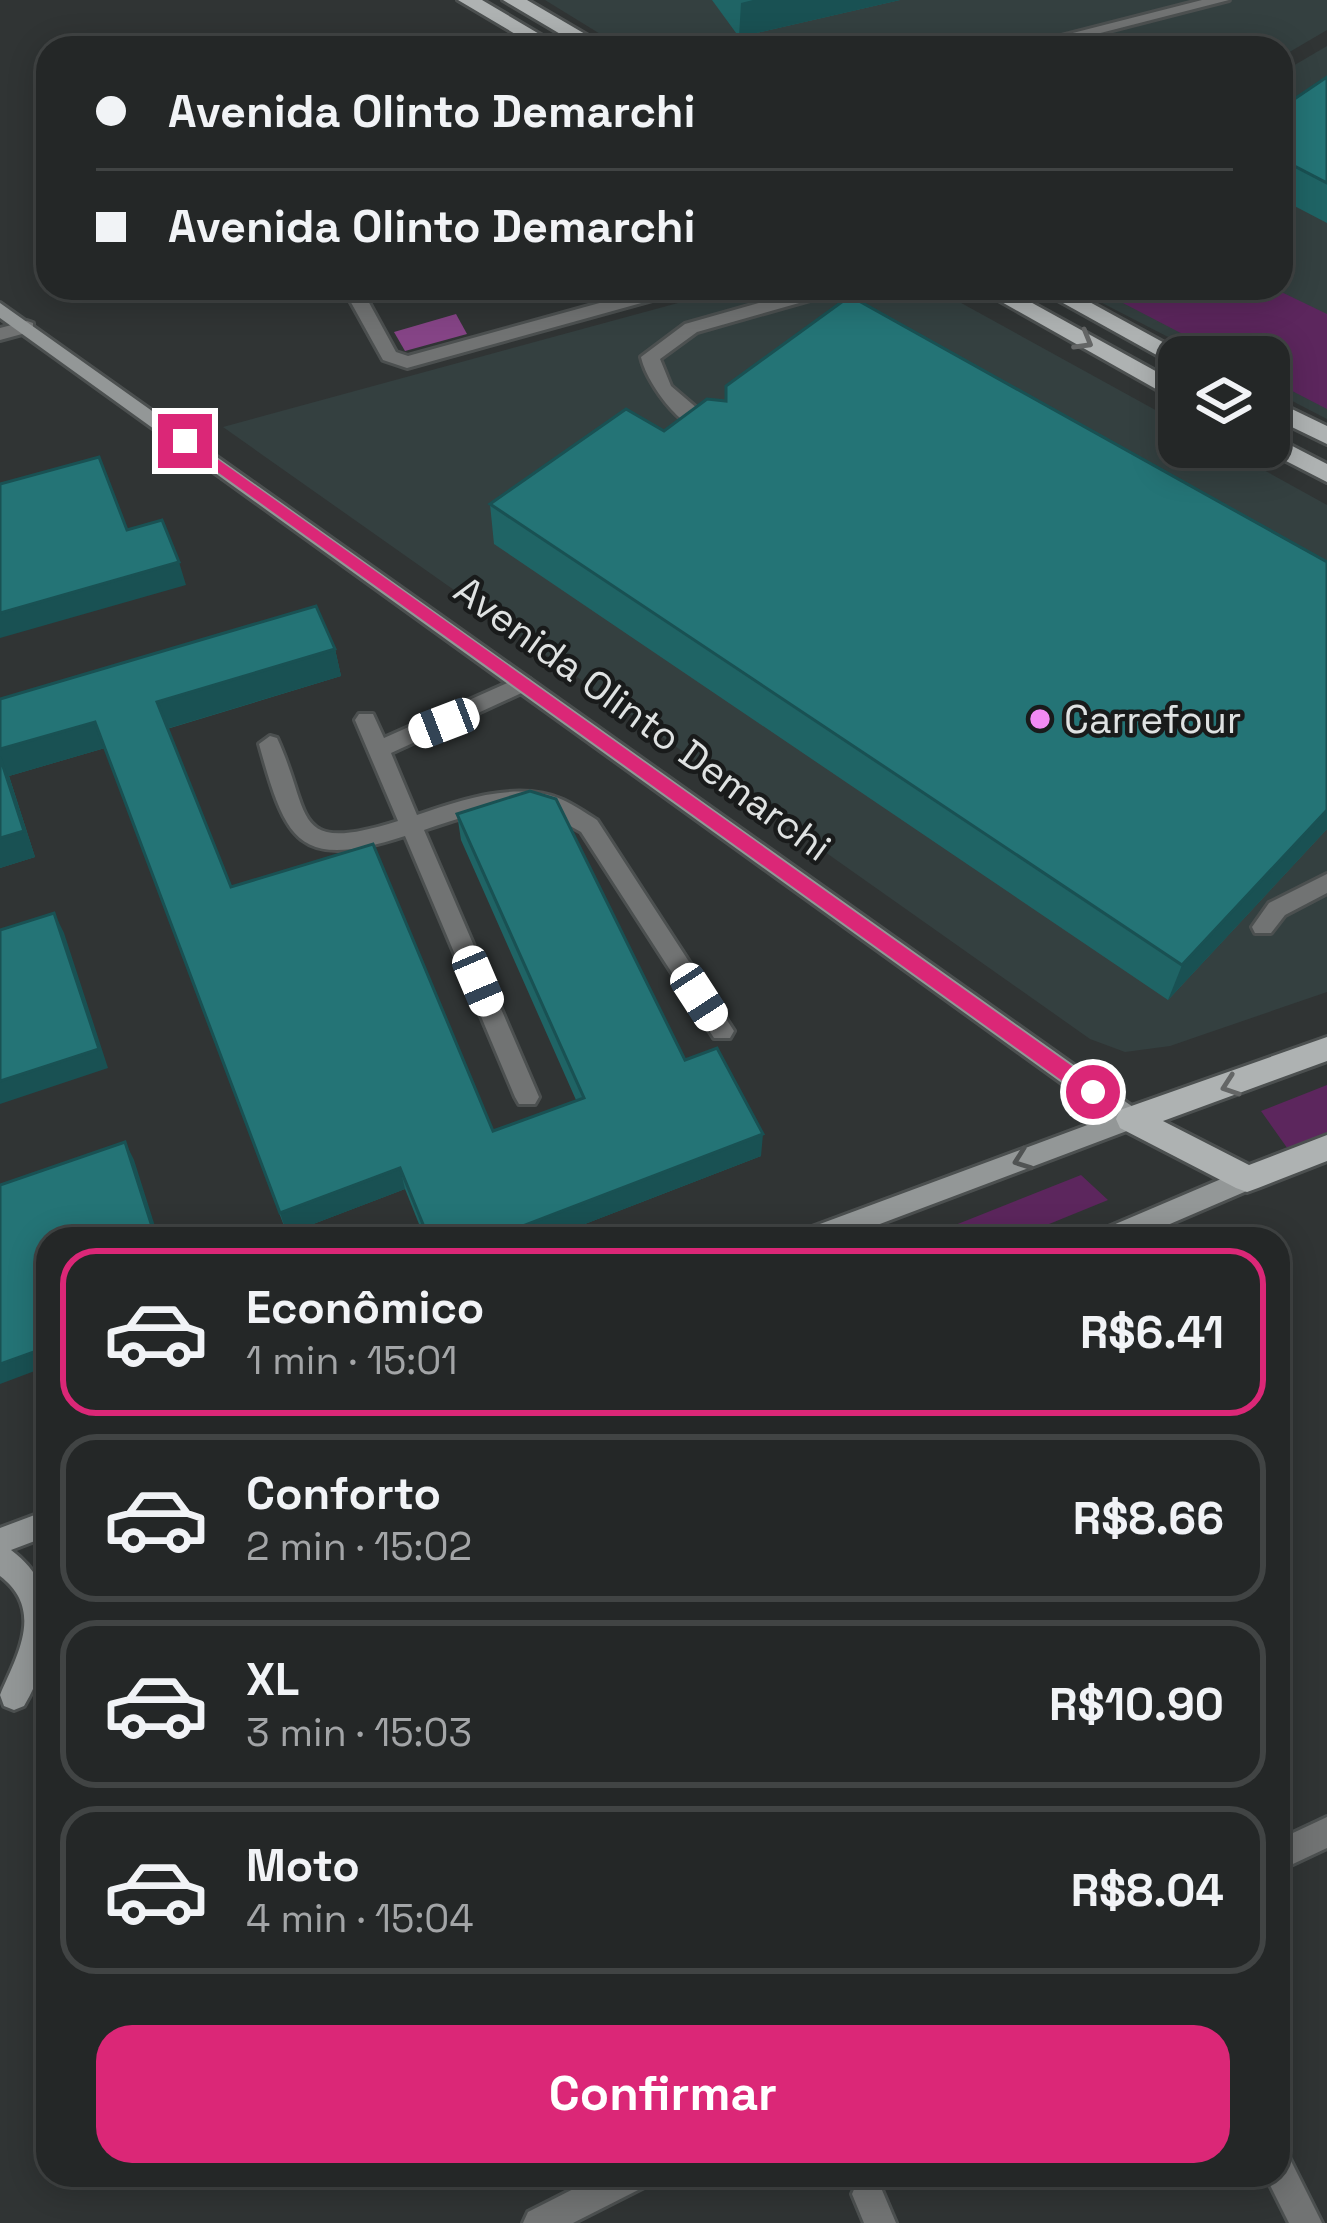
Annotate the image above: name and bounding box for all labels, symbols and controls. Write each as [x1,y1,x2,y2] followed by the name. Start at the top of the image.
[168,83,696,140] text: Avenida Olinto Demarchi
[168,198,696,255] text: Avenida Olinto Demarchi
[1071,326,1092,349] one-way arrow
[1158,336,1290,468] map controls
[1158,336,1290,468] button: layers
[158,414,212,468] route end
[445,565,841,872] street label: Avenida Olinto Demarchi
[404,693,484,753] car
[1064,695,1241,744] place label: Carrefour
[1027,706,1053,732] marker: Carrefour
[447,941,509,1021] car
[664,957,734,1037] car
[1066,1065,1120,1119] route start
[1220,1072,1241,1096] one-way arrow
[1012,1146,1033,1170] one-way arrow
[102,1278,210,1386] icon: car
[246,1279,484,1336] text: Econômico
[1080,1304,1224,1361] text: R$6.41
[246,1336,458,1385] text: 1 min · 15:01
[102,1464,210,1572] icon: car
[246,1465,441,1522] text: Conforto
[1073,1490,1224,1547] text: R$8.66
[246,1522,472,1571] text: 2 min · 15:02
[102,1650,210,1758] icon: car
[246,1651,299,1708] text: XL
[1049,1676,1224,1733] text: R$10.90
[246,1708,472,1757] text: 3 min · 15:03
[102,1836,210,1944] icon: car
[246,1837,360,1894] text: Moto
[1071,1862,1224,1919] text: R$8.04
[246,1894,474,1943] text: 4 min · 15:04
[96,2025,1230,2163] button: Confirmar

